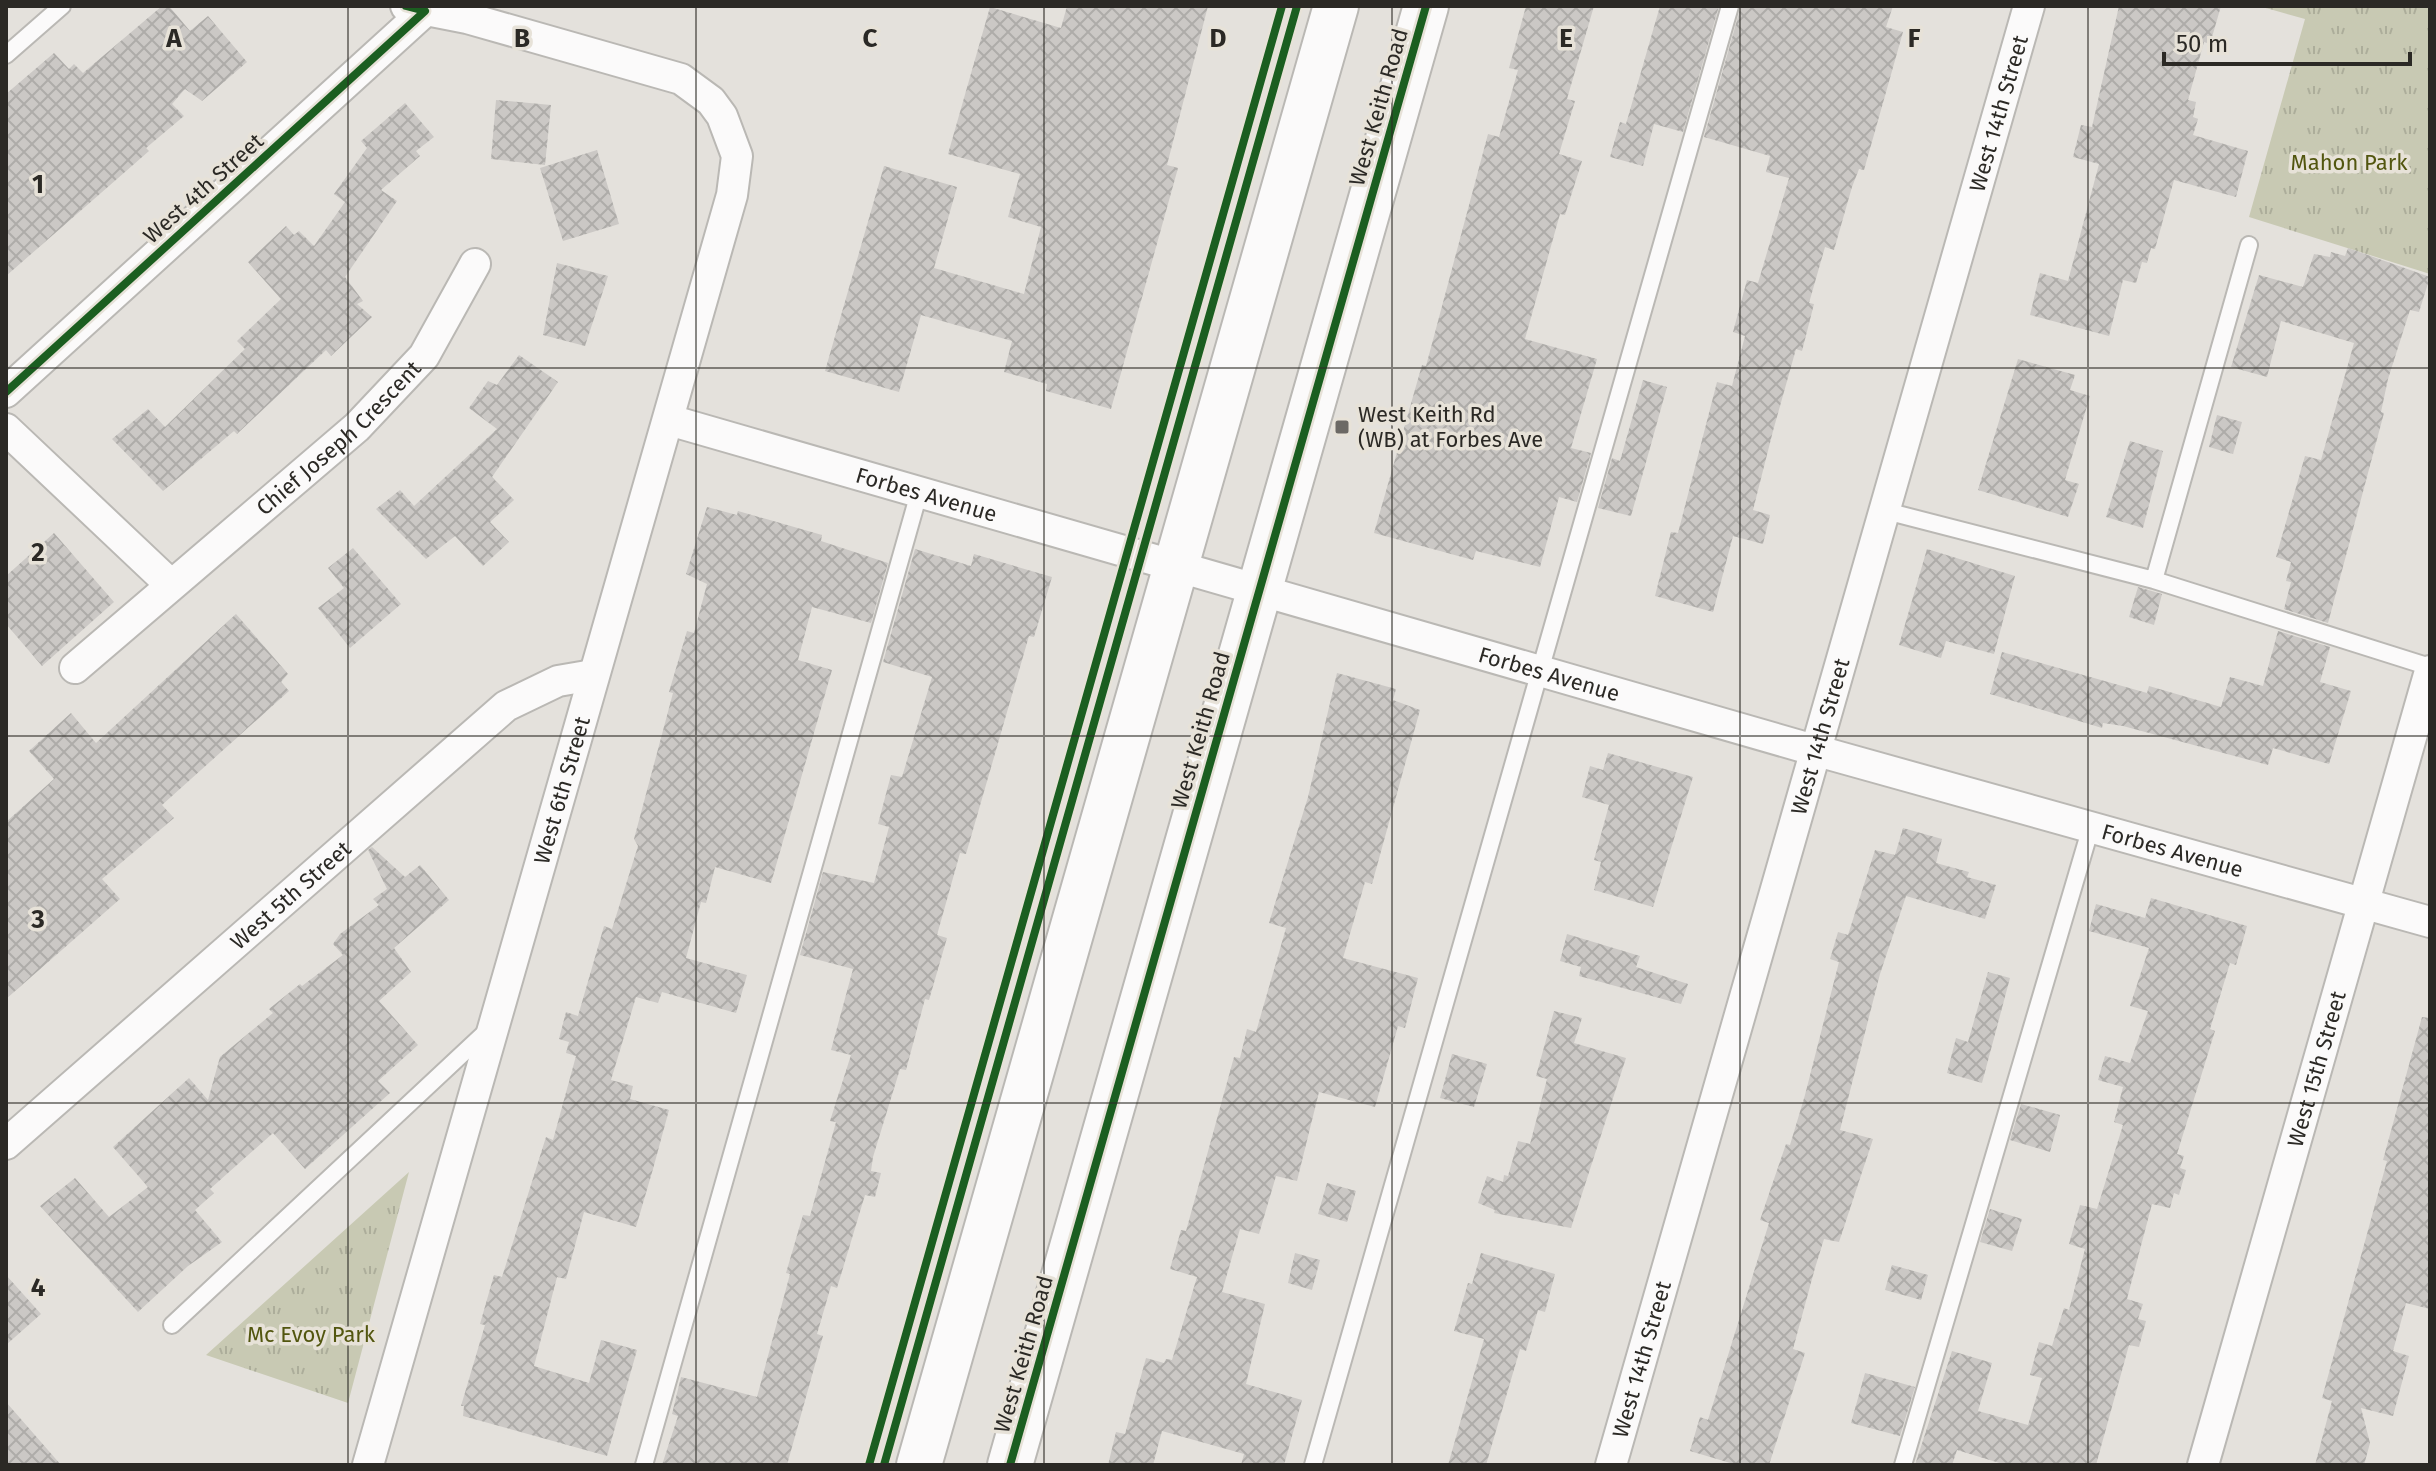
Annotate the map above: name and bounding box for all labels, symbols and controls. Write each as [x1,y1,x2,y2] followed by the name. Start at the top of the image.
[2164,16,2410,66] scale bar
[165,23,182,54] text: A
[514,23,530,54] text: B
[863,23,878,54] text: C
[1210,23,1227,54] text: D
[1559,23,1573,54] text: E
[1908,23,1921,54] text: F
[1343,25,1414,189] street label: West Keith Road
[2176,30,2228,58] text: 50 m
[1963,32,2034,195] street label: West 14th Street
[138,127,269,249] street label: West 4th Street
[2291,149,2408,176] park label: Mahon Park
[32,169,44,200] text: 1
[251,355,427,521] street label: Chief Joseph Crescent
[1358,401,1543,453] place label: West Keith Rd (WB) at Forbes Ave
[1333,418,1351,436] marker: West Keith Rd (WB) at Forbes Ave
[853,462,1000,528] street label: Forbes Avenue
[31,537,45,568] text: 2
[1475,641,1623,707] street label: Forbes Avenue
[1165,648,1236,812] street label: West Keith Road
[1785,655,1856,818] street label: West 14th Street
[528,713,596,867] street label: West 6th Street
[2099,818,2246,883] street label: Forbes Avenue
[225,835,357,955] street label: West 5th Street
[30,904,45,935] text: 3
[2282,988,2352,1150] street label: West 15th Street
[31,1272,46,1303] text: 4
[988,1272,1059,1436] street label: West Keith Road
[1607,1278,1677,1441] street label: West 14th Street
[247,1321,376,1348] park label: Mc Evoy Park

